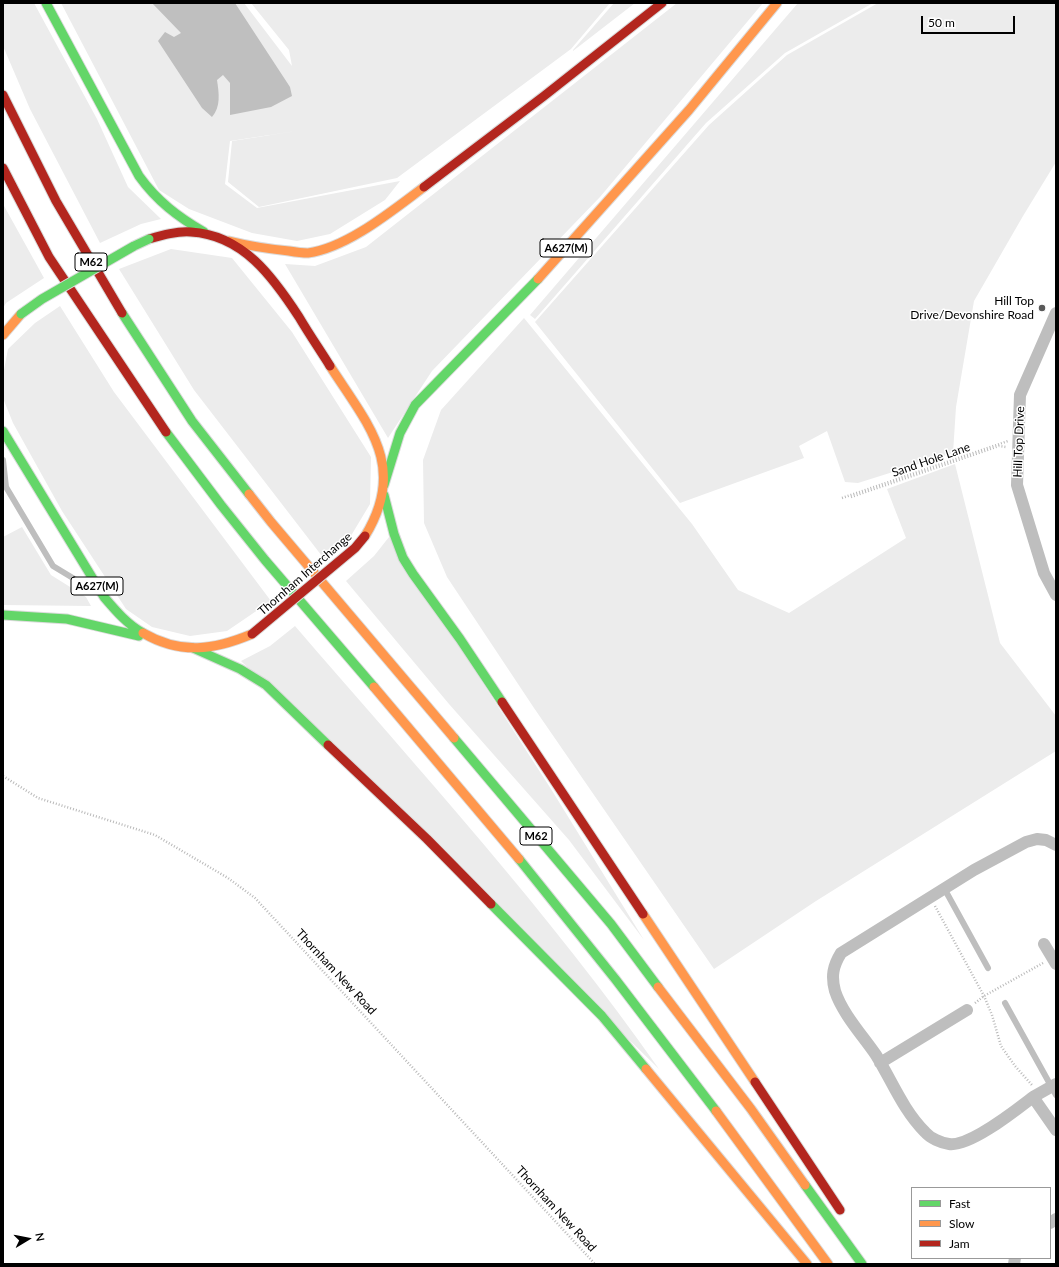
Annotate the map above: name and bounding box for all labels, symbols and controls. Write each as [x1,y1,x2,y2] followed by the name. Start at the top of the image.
[923,8,1017,34] scale bar
[928,15,955,30] text: 50 m
[540,239,592,257] road number: A627(M)
[75,253,107,271] road number: M62
[910,294,1034,322] place label: Hill Top Drive/Devonshire Road
[1037,303,1047,313] marker: Hill Top Drive/Devonshire Road
[1011,406,1027,478] street label: Hill Top Drive
[890,440,972,480] street label: Sand Hole Lane
[255,529,355,619] street label: Thornham Interchange
[71,577,123,595] road number: A627(M)
[520,827,552,845] road number: M62
[293,926,379,1018] street label: Thornham New Road
[513,1163,599,1255] street label: Thornham New Road
[911,1187,1051,1259] legend
[949,1196,970,1211] text: Fast
[949,1216,974,1231] text: Slow
[8,1219,48,1259] north arrow
[33,1232,47,1242] text: N
[949,1236,970,1251] text: Jam

